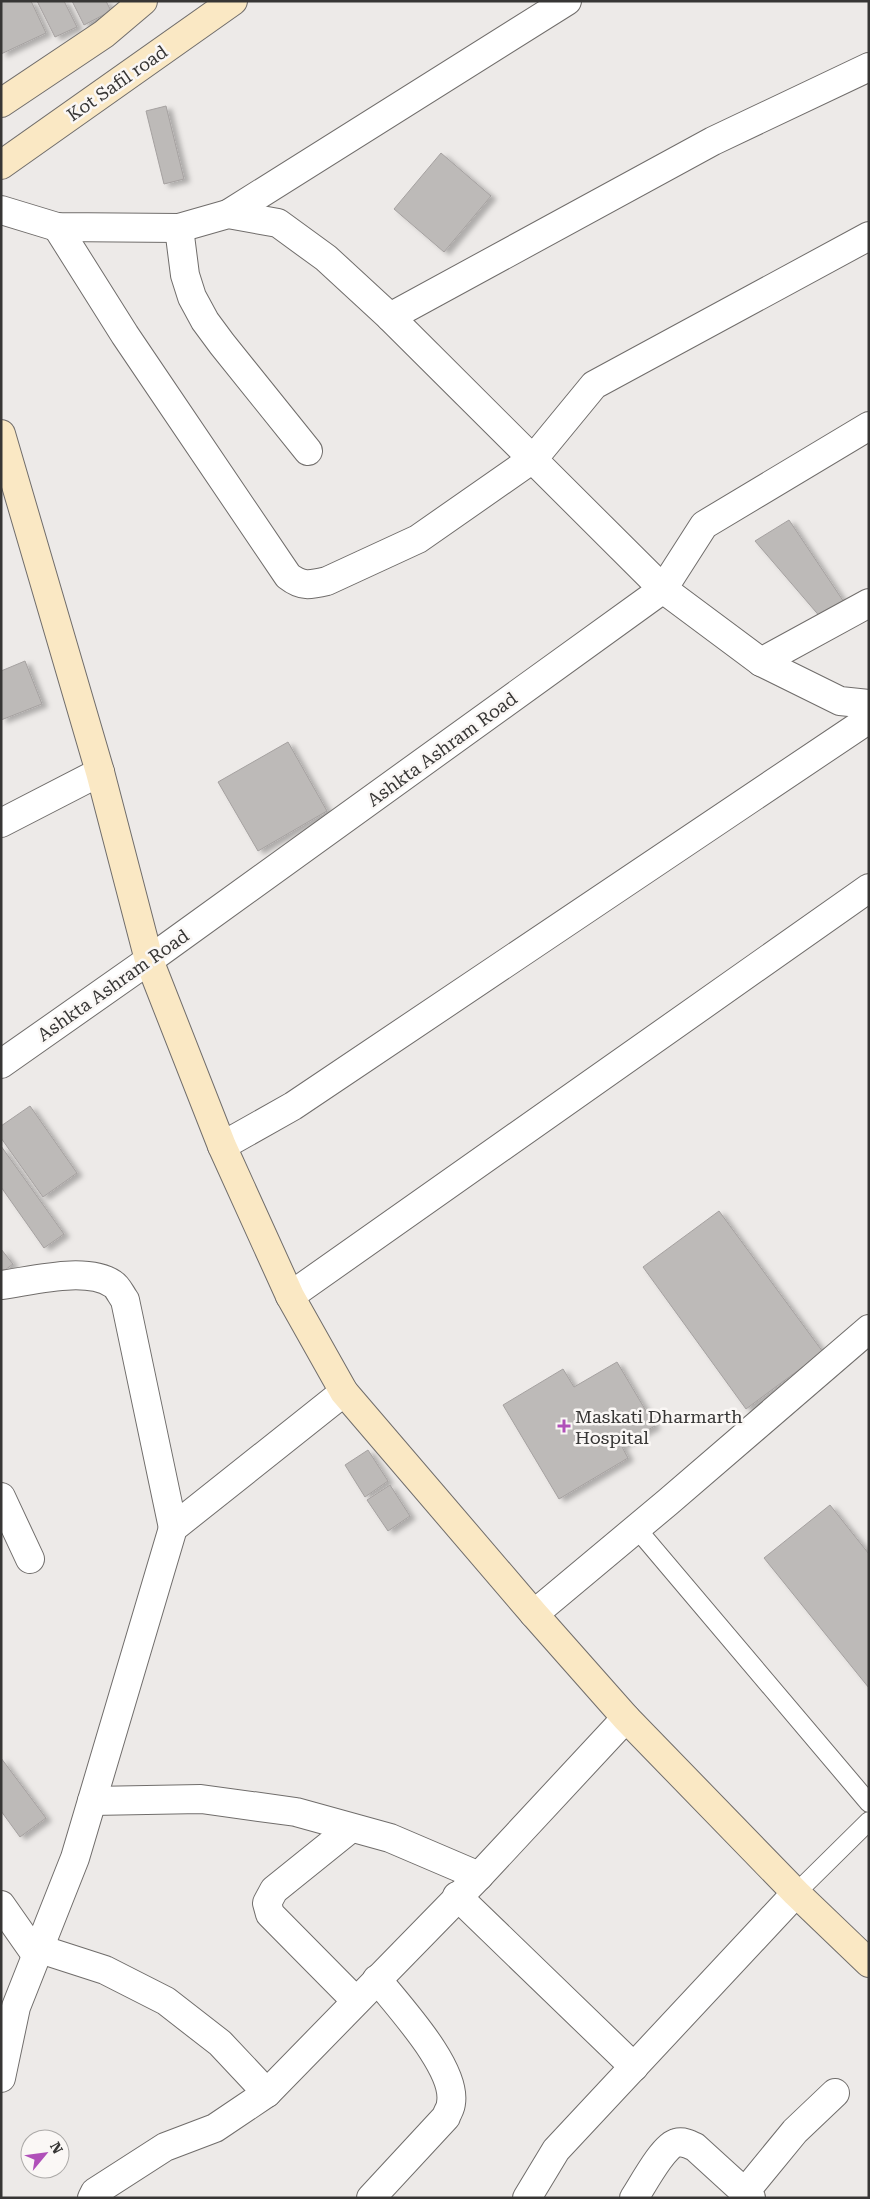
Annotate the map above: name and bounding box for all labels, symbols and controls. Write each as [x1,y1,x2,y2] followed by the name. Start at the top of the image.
[63,40,172,125] street label: Kot Safil road
[363,687,521,810] street label: Ashkta Ashram Road
[33,924,193,1045] street label: Ashkta Ashram Road
[575,1406,743,1448] place label: Maskati Dharmarth Hospital
[557,1419,571,1433] marker: Maskati Dharmarth Hospital
[20,2129,70,2179] north arrow
[47,2139,66,2156] text: N

